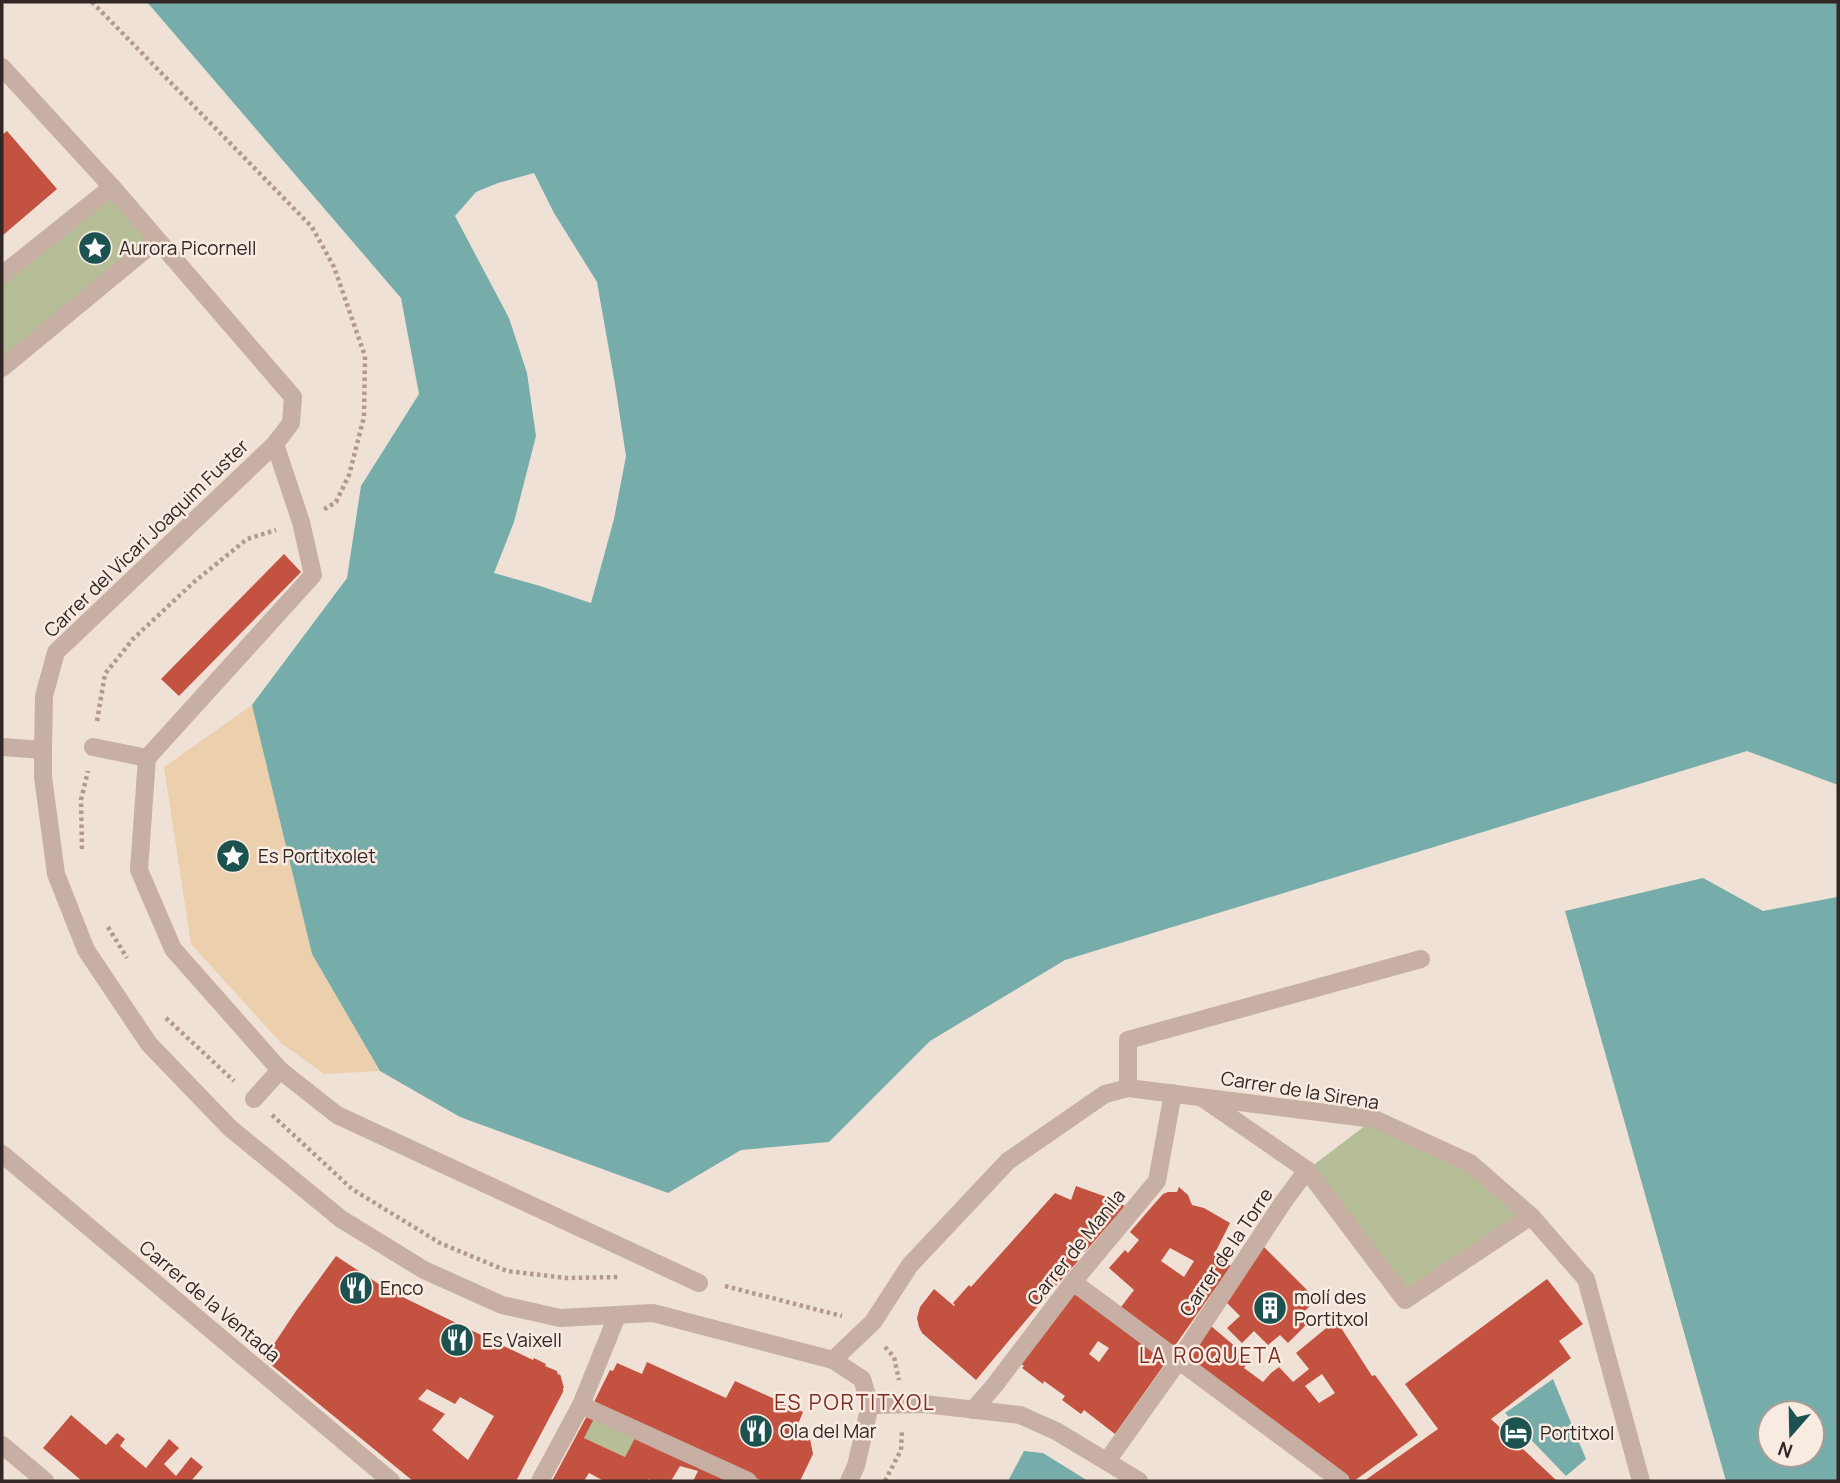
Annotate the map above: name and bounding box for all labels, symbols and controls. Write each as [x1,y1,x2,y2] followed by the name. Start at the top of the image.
[76,229,114,267] place icon: Aurora Picornell
[119,235,256,261] place label: Aurora Picornell
[38,433,254,643] street label: Carrer del Vicari Joaquim Fuster
[214,837,252,875] place icon: Es Portitxolet
[258,843,376,869] place label: Es Portitxolet
[1219,1065,1381,1115] street label: Carrer de la Sirena
[1021,1183,1131,1311] street label: Carrer de Manila
[1173,1183,1279,1321] street label: Carrer de la Torre
[134,1234,286,1368] street label: Carrer de la Ventada
[337,1269,375,1307] restaurant icon: Enco
[380,1275,424,1301] place label: Enco
[1294,1284,1368,1332] place label: molí des Portitxol
[1251,1289,1289,1327] building icon: molí des Portitxol
[438,1321,476,1359] restaurant icon: Es Vaixell
[482,1327,562,1353] place label: Es Vaixell
[1139,1341,1283,1369] district label: LA ROQUETA
[774,1388,936,1416] district label: ES PORTITXOL
[1756,1399,1826,1469] north arrow
[737,1412,775,1450] restaurant icon: Ola del Mar
[1497,1414,1535,1452] hotel icon: Portitxol
[780,1418,877,1444] place label: Ola del Mar
[1540,1420,1614,1446] place label: Portitxol
[1774,1435,1796,1465] text: N

